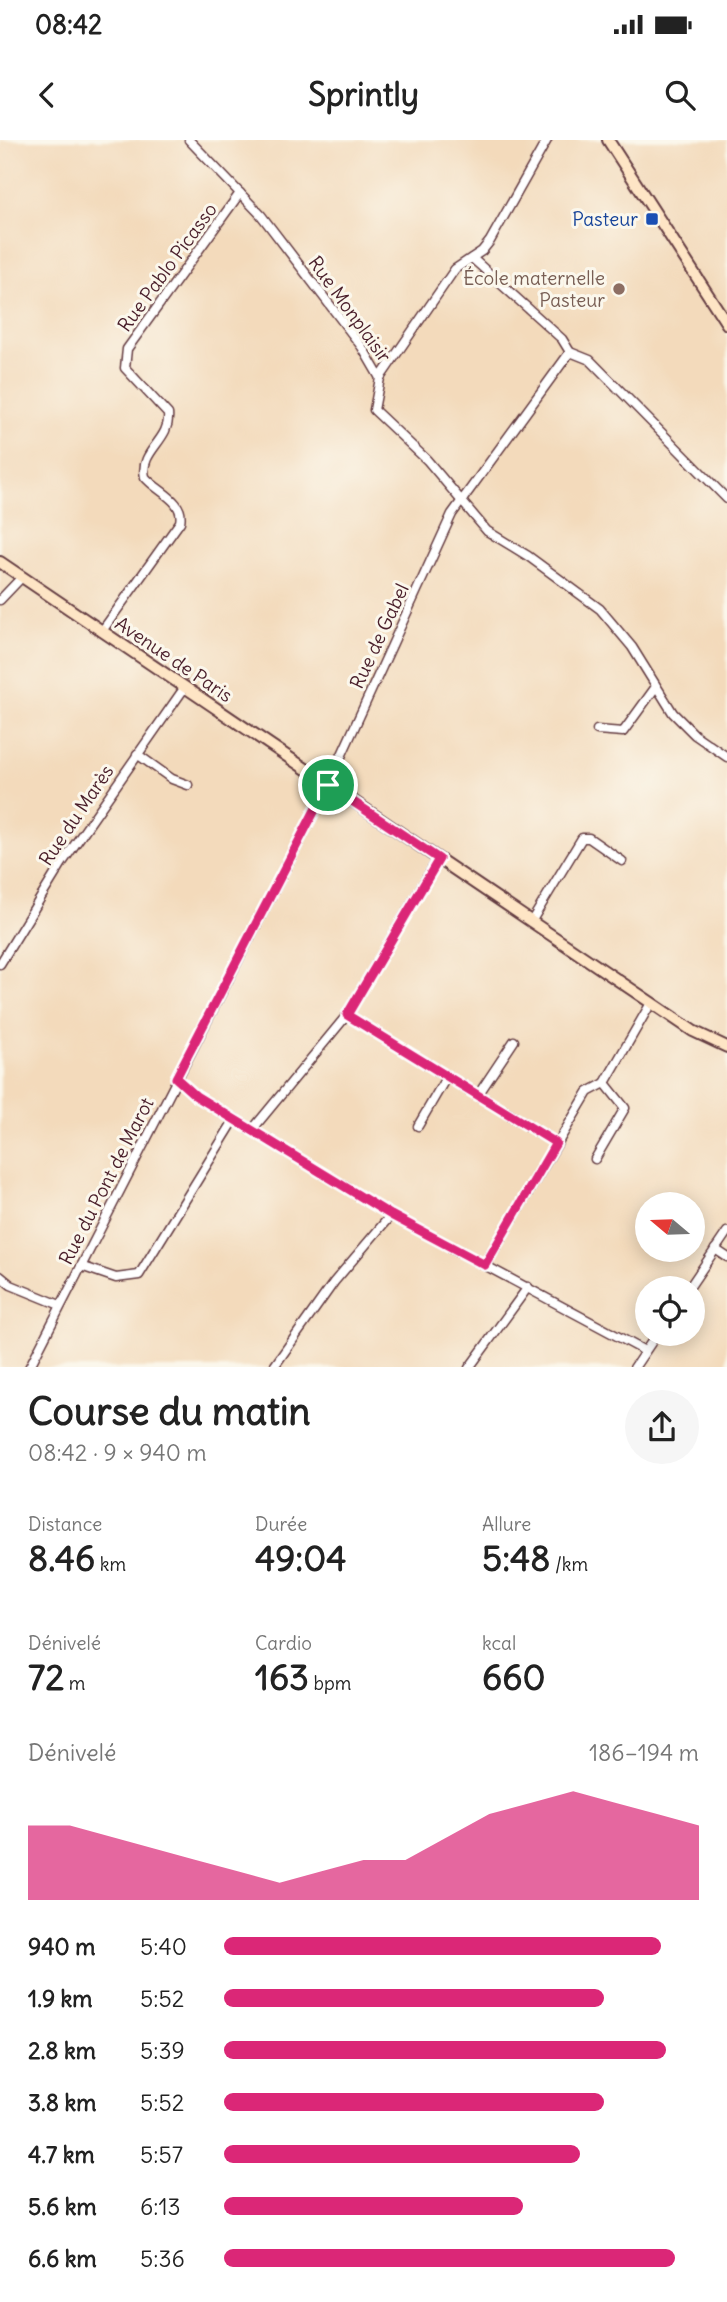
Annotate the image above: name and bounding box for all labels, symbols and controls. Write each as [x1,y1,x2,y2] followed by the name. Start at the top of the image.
[35,8,102,41] text: 08:42
[308,74,419,115] text: Sprintly
[28,76,66,114] icon: back
[661,76,699,114] icon: search
[112,198,222,336] street label: Rue Pablo Picasso
[572,207,638,231] place label: Pasteur
[644,211,660,227] marker: Pasteur
[303,251,397,367] street label: Rue Monplaisir
[463,266,605,312] place label: École maternelle Pasteur
[611,281,627,297] marker: École maternelle Pasteur
[344,580,414,692] street label: Rue de Gabel
[111,611,237,707] street label: Avenue de Paris
[298,755,358,815] pin
[33,760,119,870] street label: Rue du Marès
[309,766,347,804] icon: arrive
[53,1093,159,1269] street label: Rue du Pont de Marot
[635,1192,705,1262] north arrow
[635,1192,705,1346] map controls
[635,1276,705,1346] button: locate
[28,1388,310,1435] text: Course du matin
[625,1390,699,1464] button: share
[28,1438,207,1467] text: 08:42 · 9 × 940 m
[28,1512,102,1536] text: Distance
[255,1512,307,1536] text: Durée
[482,1512,531,1536] text: Allure
[28,1536,95,1580] text: 8.46
[255,1536,347,1580] text: 49:04
[482,1536,550,1580] text: 5:48
[95,1552,126,1576] text: km
[550,1552,588,1576] text: /km
[28,1631,101,1655] text: Dénivelé
[255,1631,312,1655] text: Cardio
[482,1631,516,1655] text: kcal
[28,1655,64,1699] text: 72
[255,1655,309,1699] text: 163
[482,1655,545,1699] text: 660
[64,1671,86,1695] text: m
[309,1671,352,1695] text: bpm
[28,1738,116,1767] text: Dénivelé
[589,1738,699,1767] text: 186–194 m
[28,1932,95,1961] text: 940 m
[140,1932,187,1961] text: 5:40
[28,1984,93,2013] text: 1.9 km
[140,1984,184,2013] text: 5:52
[28,2036,96,2065] text: 2.8 km
[140,2036,185,2065] text: 5:39
[28,2088,96,2117] text: 3.8 km
[140,2088,184,2117] text: 5:52
[28,2140,95,2169] text: 4.7 km
[140,2140,183,2169] text: 5:57
[28,2192,97,2221] text: 5.6 km
[140,2192,181,2221] text: 6:13
[28,2244,97,2273] text: 6.6 km
[140,2244,185,2273] text: 5:36

